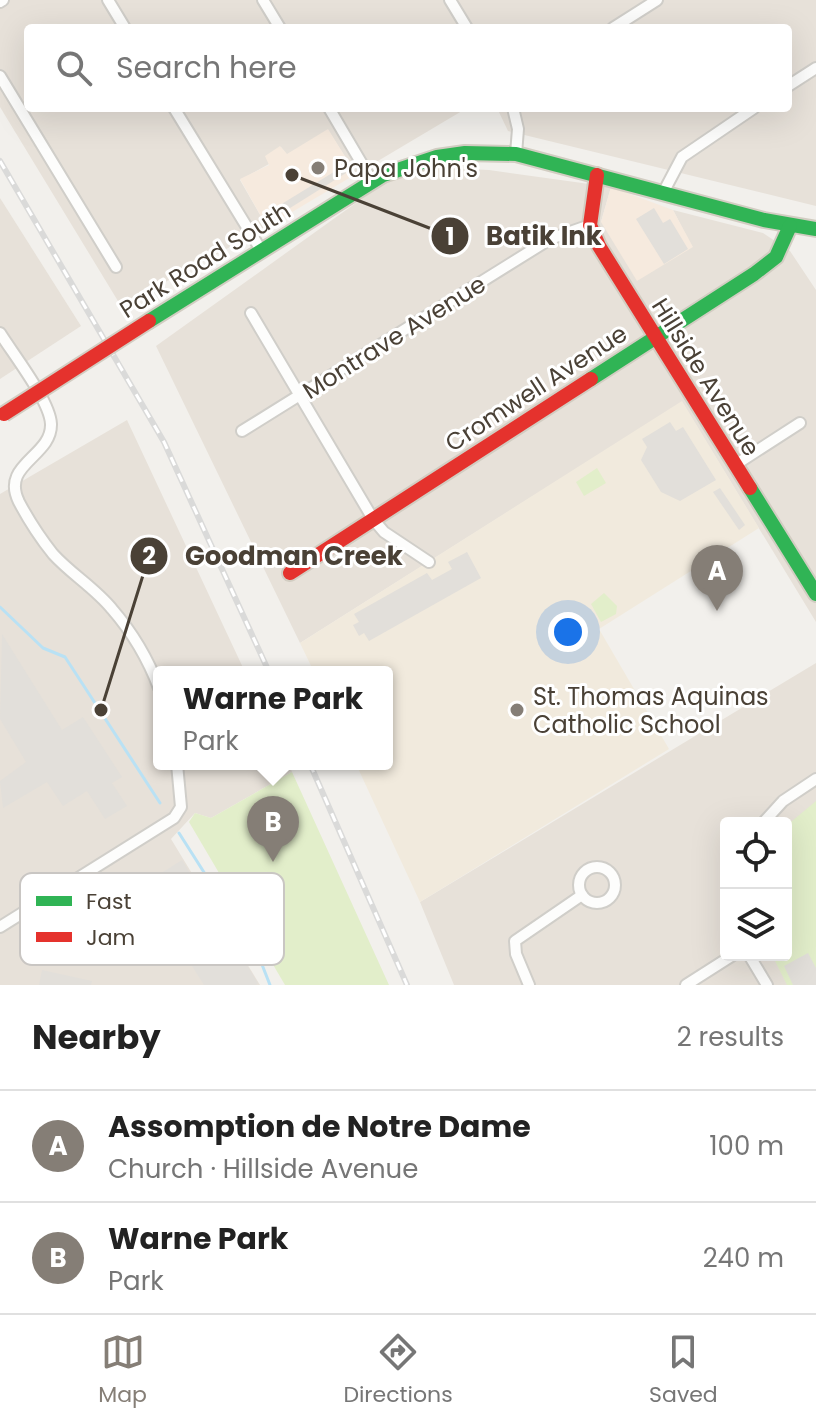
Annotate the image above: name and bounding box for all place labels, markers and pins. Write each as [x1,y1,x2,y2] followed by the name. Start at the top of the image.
[334,152,478,185] place label: Papa John's
[309,159,327,177] marker: Papa John's
[430,211,618,261] callout: Batik Ink
[129,531,419,581] callout: Goodman Creek
[691,545,743,611] pin: A
[533,680,769,741] place label: St. Thomas Aquinas Catholic School
[508,701,526,719] marker: St. Thomas Aquinas Catholic School
[247,796,299,862] pin: B

